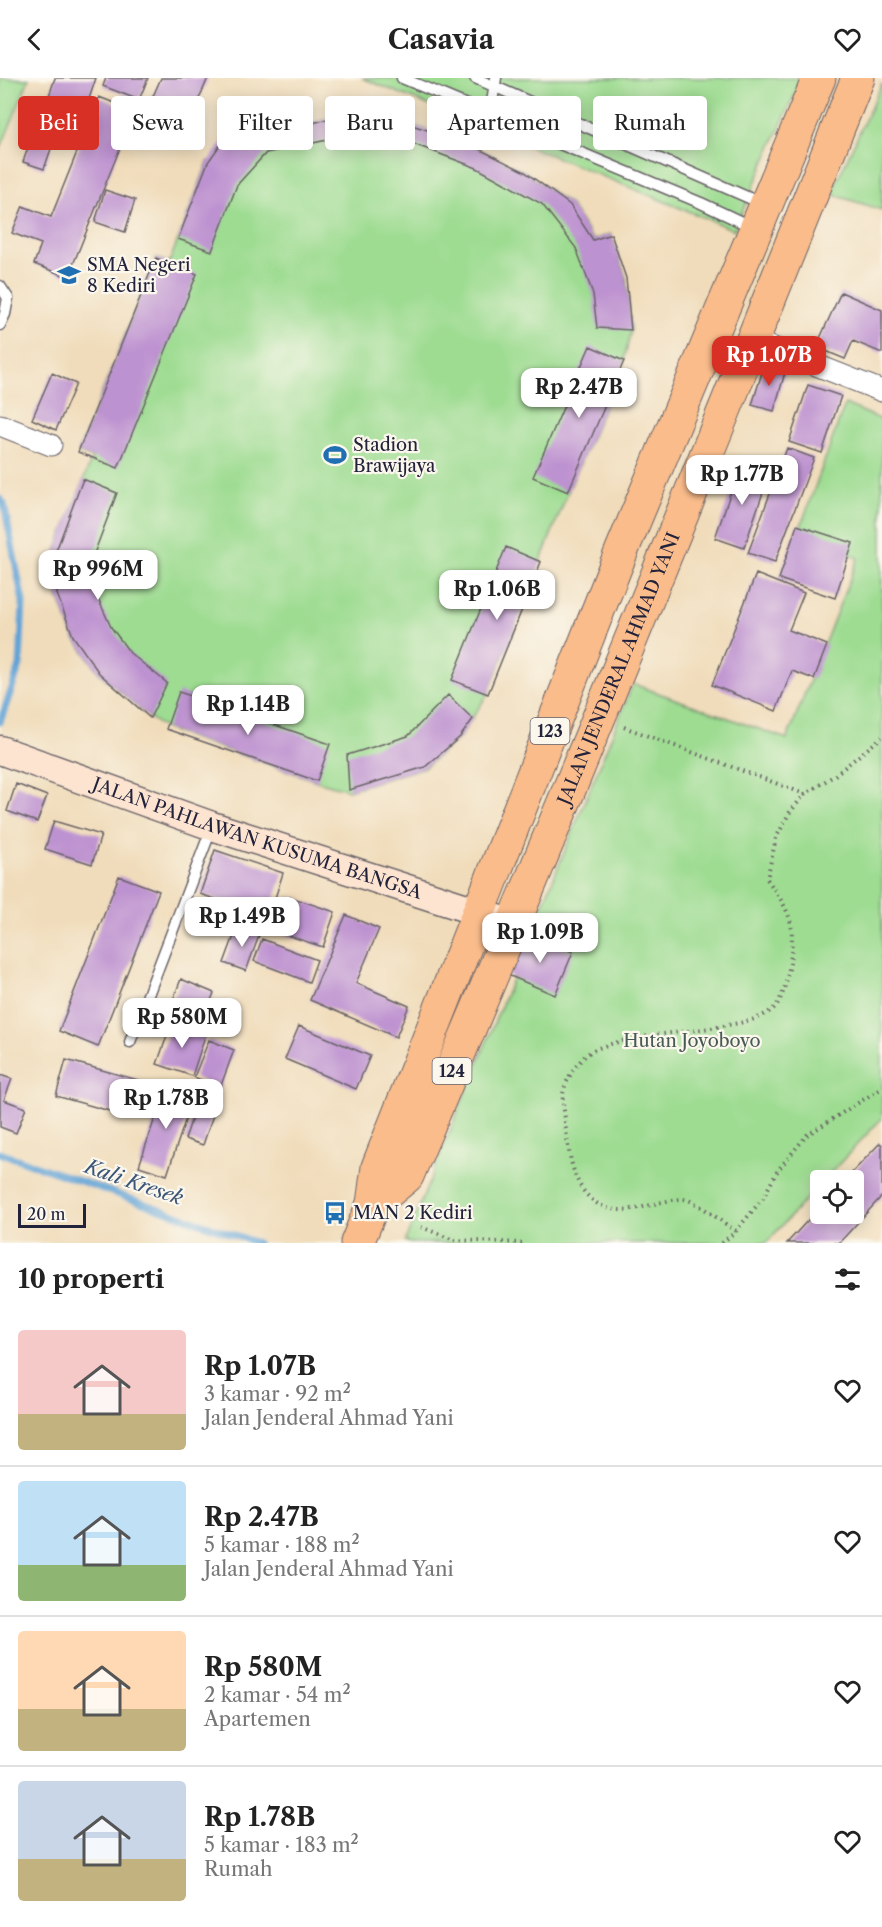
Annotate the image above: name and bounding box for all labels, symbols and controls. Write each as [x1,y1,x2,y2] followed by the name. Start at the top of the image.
[18,23,51,56] icon: back
[388,23,494,56] text: Casavia
[831,23,864,56] icon: heart
[18,96,99,150] chip: Beli
[111,96,205,150] chip: Sewa
[217,96,313,150] chip: Filter
[325,96,415,150] chip: Baru
[427,96,581,150] chip: Apartemen
[593,96,707,150] chip: Rumah
[87,254,191,297] place label: SMA Negeri 8 Kediri
[56,262,82,288] school or university icon: SMA Negeri 8 Kediri
[707,336,831,387] pin: Rp 1.07B
[726,343,812,367] text: Rp 1.07B
[517,368,641,419] pin: Rp 2.47B
[535,375,623,399] text: Rp 2.47B
[353,434,436,477] place label: Stadion Brawijaya
[322,442,348,468] sports icon: Stadion Brawijaya
[680,455,804,506] pin: Rp 1.77B
[700,462,784,486] text: Rp 1.77B
[552,529,685,811] street label: JALAN JENDERAL AHMAD YANI
[43,550,153,601] pin: Rp 996M
[53,557,143,581] text: Rp 996M
[435,570,559,621] pin: Rp 1.06B
[453,577,541,601] text: Rp 1.06B
[186,685,310,736] pin: Rp 1.14B
[206,692,290,716] text: Rp 1.14B
[530,718,570,744] road number: 123
[87,772,425,904] street label: JALAN PAHLAWAN KUSUMA BANGSA
[180,897,304,948] pin: Rp 1.49B
[199,904,286,928] text: Rp 1.49B
[478,913,602,964] pin: Rp 1.09B
[496,920,584,944] text: Rp 1.09B
[127,998,237,1049] pin: Rp 580M
[136,1005,228,1029] text: Rp 580M
[623,1030,761,1052] park label: Hutan Joyoboyo
[432,1058,472,1084] road number: 124
[104,1079,228,1130] pin: Rp 1.78B
[123,1086,209,1110] text: Rp 1.78B
[80,1153,187,1210] water label: Kali Kresek
[810,1170,864,1224] map controls
[810,1170,864,1224] button: locate
[322,1200,348,1226] bus stop icon: MAN 2 Kediri
[18,1201,86,1228] scale bar
[353,1202,473,1224] place label: MAN 2 Kediri
[27,1204,66,1224] text: 20 m
[18,1263,164,1295] text: 10 properti
[831,1263,864,1296] icon: filters
[204,1350,316,1382] text: Rp 1.07B
[66,1354,138,1426] icon: home
[831,1374,864,1407] icon: heart
[204,1382,351,1406] text: 3 kamar · 92 m²
[204,1406,454,1430] text: Jalan Jenderal Ahmad Yani
[204,1501,319,1533] text: Rp 2.47B
[66,1505,138,1577] icon: home
[831,1525,864,1558] icon: heart
[204,1533,360,1557] text: 5 kamar · 188 m²
[204,1557,454,1581] text: Jalan Jenderal Ahmad Yani
[204,1651,322,1683] text: Rp 580M
[66,1655,138,1727] icon: home
[831,1675,864,1708] icon: heart
[204,1683,351,1707] text: 2 kamar · 54 m²
[204,1707,311,1731] text: Apartemen
[204,1801,315,1833] text: Rp 1.78B
[66,1805,138,1877] icon: home
[831,1825,864,1858] icon: heart
[204,1833,359,1857] text: 5 kamar · 183 m²
[204,1857,273,1881] text: Rumah

